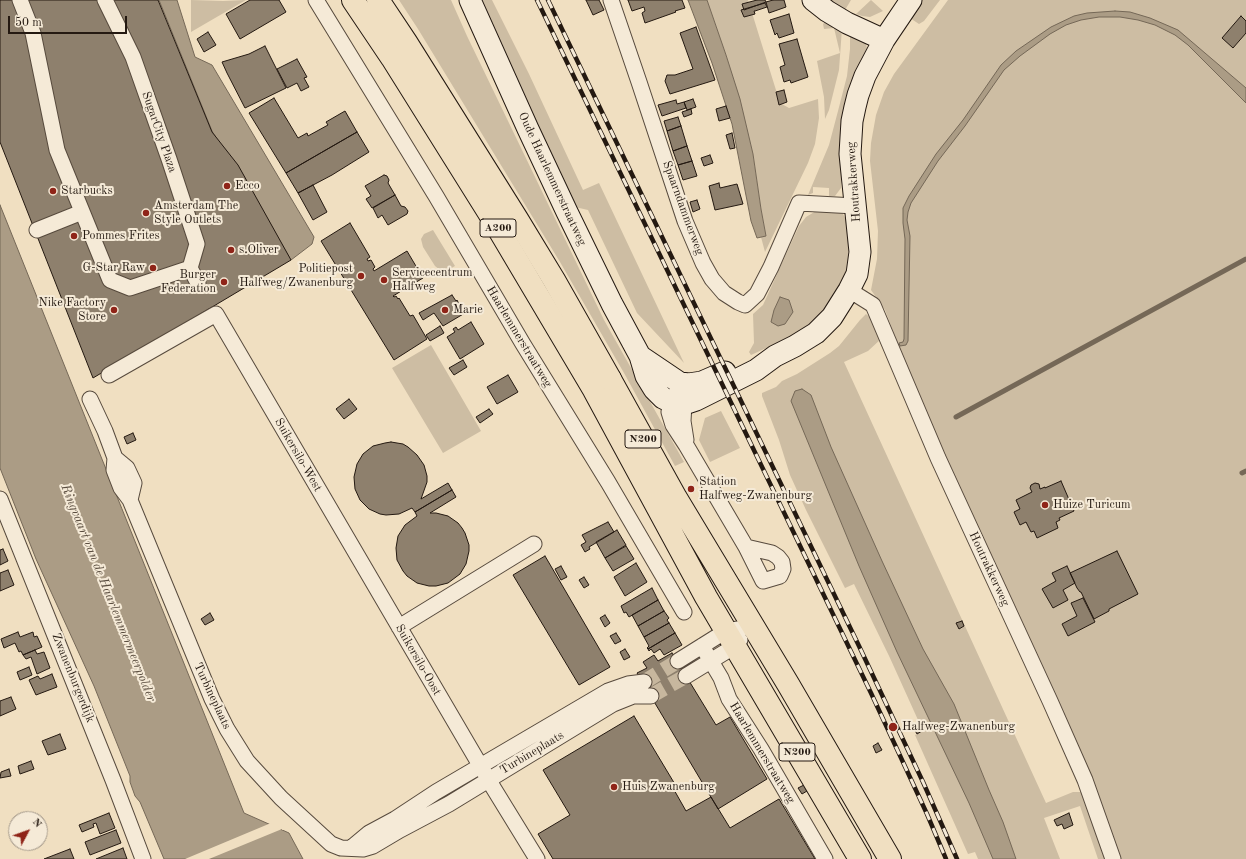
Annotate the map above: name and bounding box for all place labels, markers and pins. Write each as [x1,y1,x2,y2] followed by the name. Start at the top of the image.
[235,179,260,193] place label: Ecco
[222,181,232,191] marker: Ecco
[61,184,113,198] place label: Starbucks
[48,186,58,196] marker: Starbucks
[154,199,238,227] place label: Amsterdam The Style Outlets
[141,208,151,218] marker: Amsterdam The Style Outlets
[82,229,160,243] place label: Pommes Frites
[69,231,79,241] marker: Pommes Frites
[239,243,279,257] place label: s.Oliver
[226,245,236,255] marker: s.Oliver
[83,261,145,275] place label: G-Star Raw
[239,262,353,290] place label: Politiepost Halfweg/Zwanenburg
[148,263,158,273] marker: G-Star Raw
[392,266,473,294] place label: Servicecentrum Halfweg
[161,268,216,296] place label: Burger Federation
[356,271,366,281] marker: Politiepost Halfweg/Zwanenburg
[379,275,389,285] marker: Servicecentrum Halfweg
[219,277,229,287] marker: Burger Federation
[38,296,106,324] place label: Nike Factory Store
[453,303,483,317] place label: Marie
[109,305,119,315] marker: Nike Factory Store
[440,305,450,315] marker: Marie
[699,475,812,503] place label: Station Halfweg-Zwanenburg
[686,484,696,494] marker: Station Halfweg-Zwanenburg
[1053,498,1131,512] place label: Huize Turicum
[1040,500,1050,510] marker: Huize Turicum
[902,720,1015,734] place label: Halfweg-Zwanenburg
[887,721,899,733] marker: Halfweg-Zwanenburg
[622,780,715,794] place label: Huis Zwanenburg
[609,782,619,792] marker: Huis Zwanenburg

